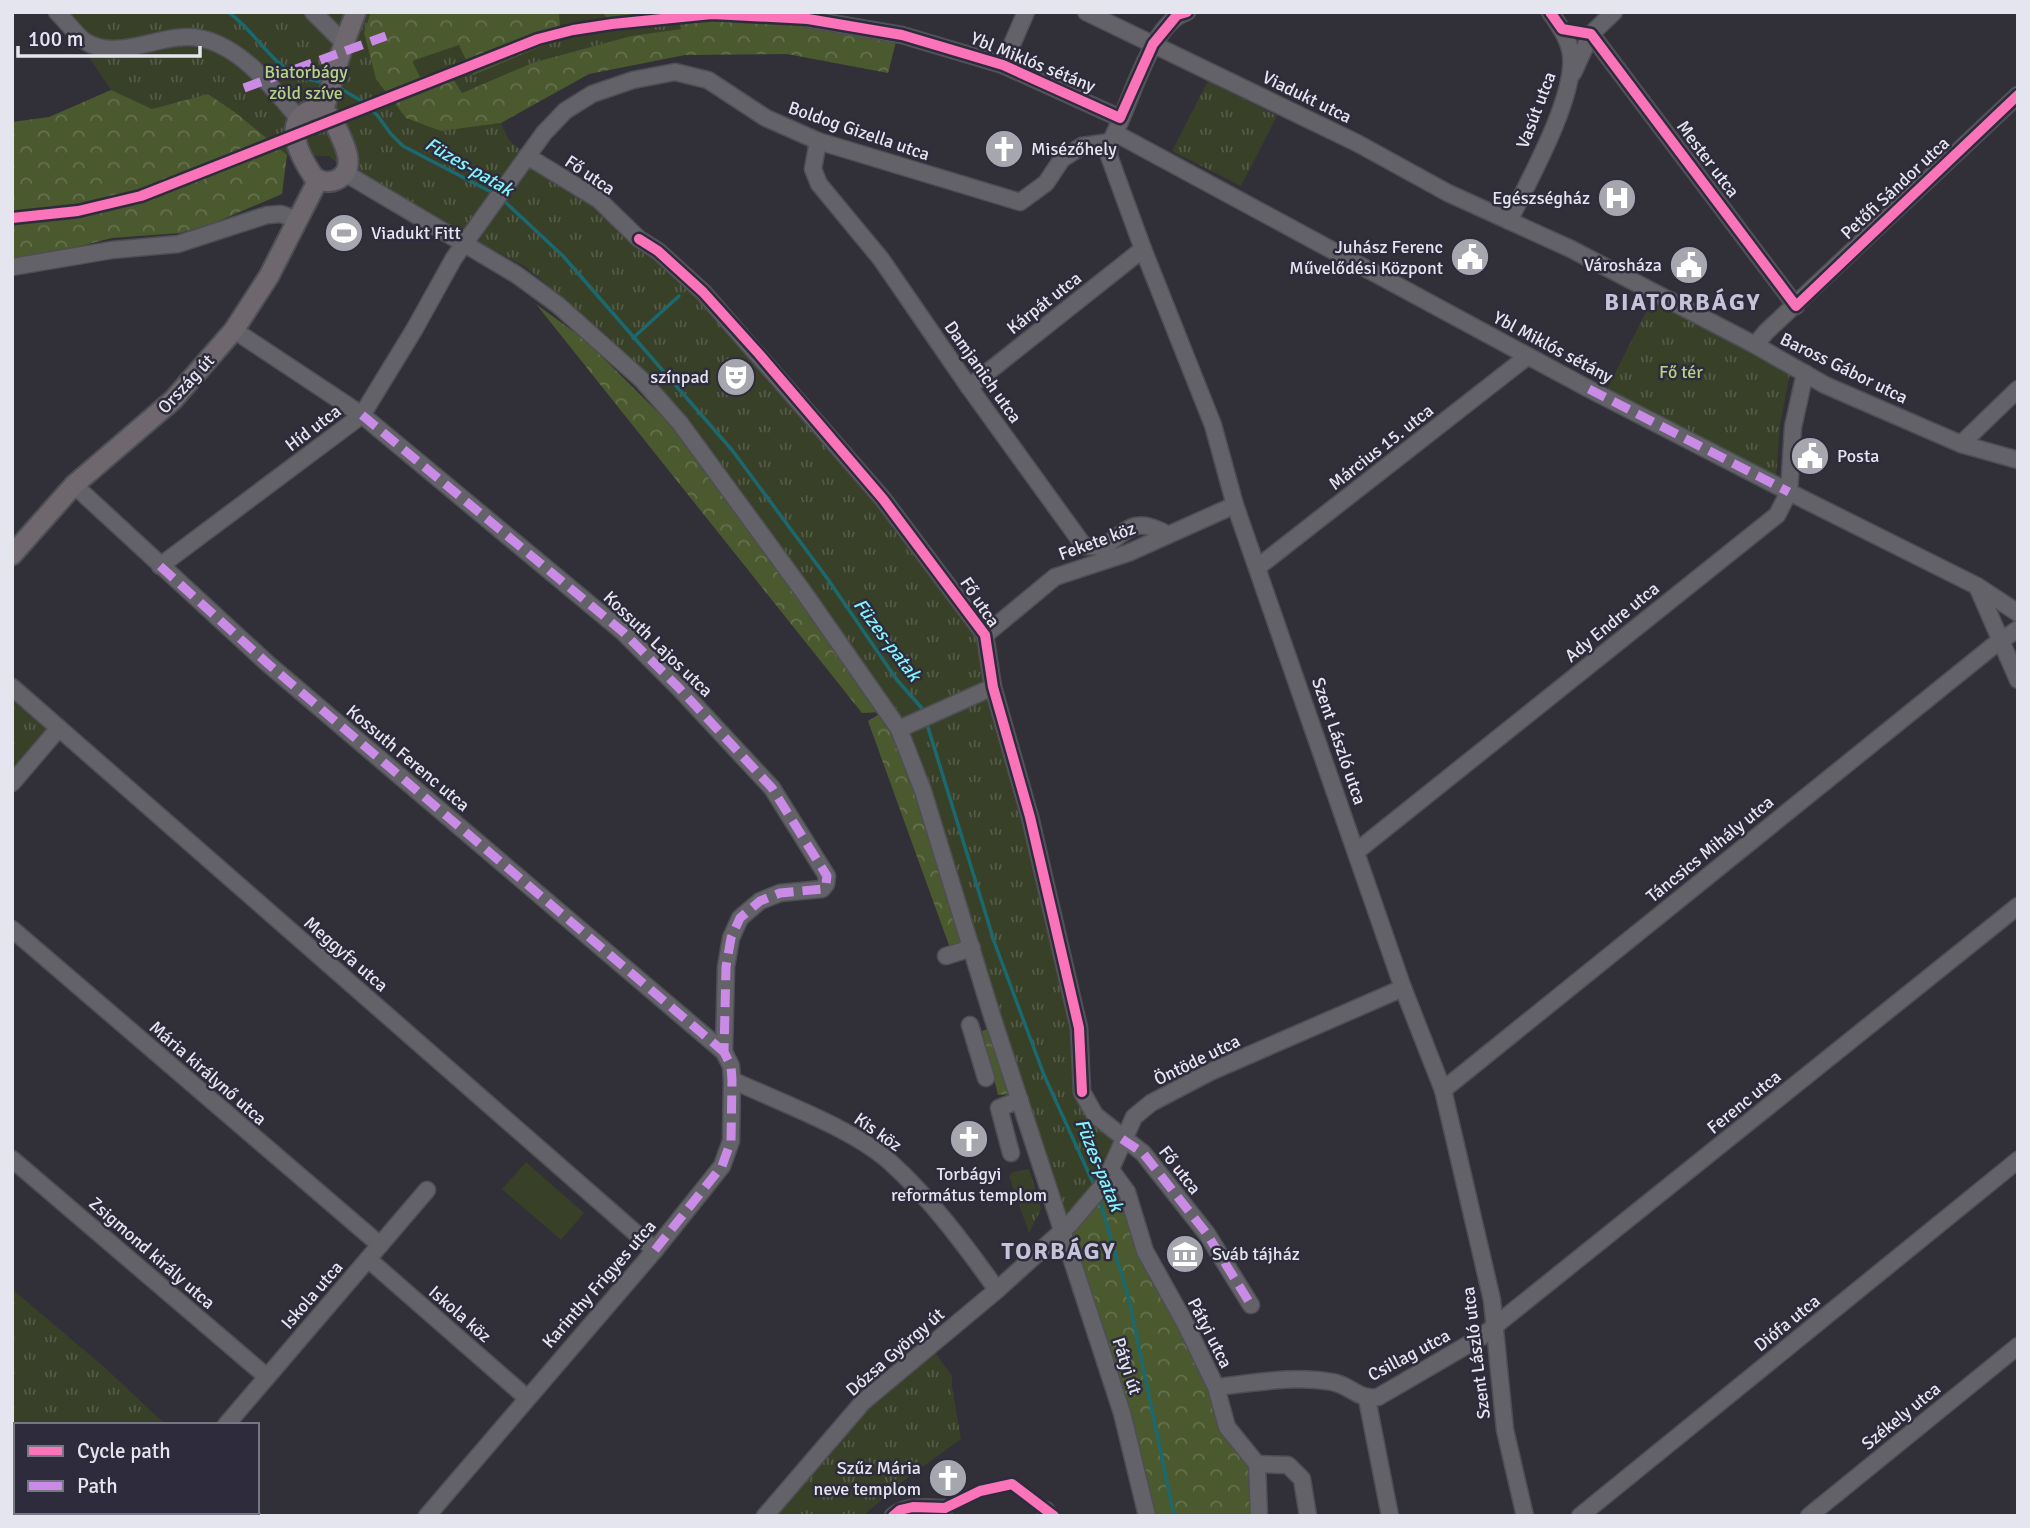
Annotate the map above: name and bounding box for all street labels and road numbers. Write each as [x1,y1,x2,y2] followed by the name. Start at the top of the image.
[967,27,1099,97] street label: Ybl Miklós sétány
[1259,66,1355,128] street label: Viadukt utca
[1511,69,1561,151] street label: Vasút utca
[785,96,933,166] street label: Boldog Gizella utca
[1672,116,1744,202] street label: Mester utca
[1836,132,1954,244] street label: Petőfi Sándor utca
[561,150,619,200] street label: Fő utca
[1002,267,1086,339] street label: Kárpát utca
[1489,306,1617,388] street label: Ybl Miklós sétány
[940,317,1026,427] street label: Damjanich utca
[1777,328,1911,408] street label: Baross Gábor utca
[153,350,219,418] street label: Ország út
[1324,399,1438,495] street label: Március 15. utca
[281,400,345,456] street label: Híd utca
[1055,517,1139,565] street label: Fekete köz
[955,573,1005,631] street label: Fő utca
[1560,577,1664,667] street label: Ady Endre utca
[599,586,717,702] street label: Kossuth Lajos utca
[1307,675,1371,807] street label: Szent László utca
[342,700,474,816] street label: Kossuth Ferenc utca
[1642,791,1778,907] street label: Táncsics Mihály utca
[300,912,392,996] street label: Meggyfa utca
[145,1016,271,1130] street label: Mária királynő utca
[1150,1030,1244,1090] street label: Öntöde utca
[1702,1065,1786,1139] street label: Ferenc utca
[850,1108,906,1156] street label: Kis köz
[1154,1141,1206,1199] street label: Fő utca
[84,1192,220,1314] street label: Zsigmond király utca
[537,1215,661,1353] street label: Karinthy Frigyes utca
[276,1256,348,1334] street label: Iskola utca
[424,1281,496,1347] street label: Iskola köz
[1457,1286,1495,1420] street label: Szent László utca
[1750,1290,1824,1356] street label: Diófa utca
[1183,1294,1237,1372] street label: Pátyi utca
[841,1303,949,1401] street label: Dózsa György út
[1364,1324,1454,1386] street label: Csillag utca
[1107,1335,1147,1397] street label: Pátyi út
[1857,1377,1945,1455] street label: Székely utca

